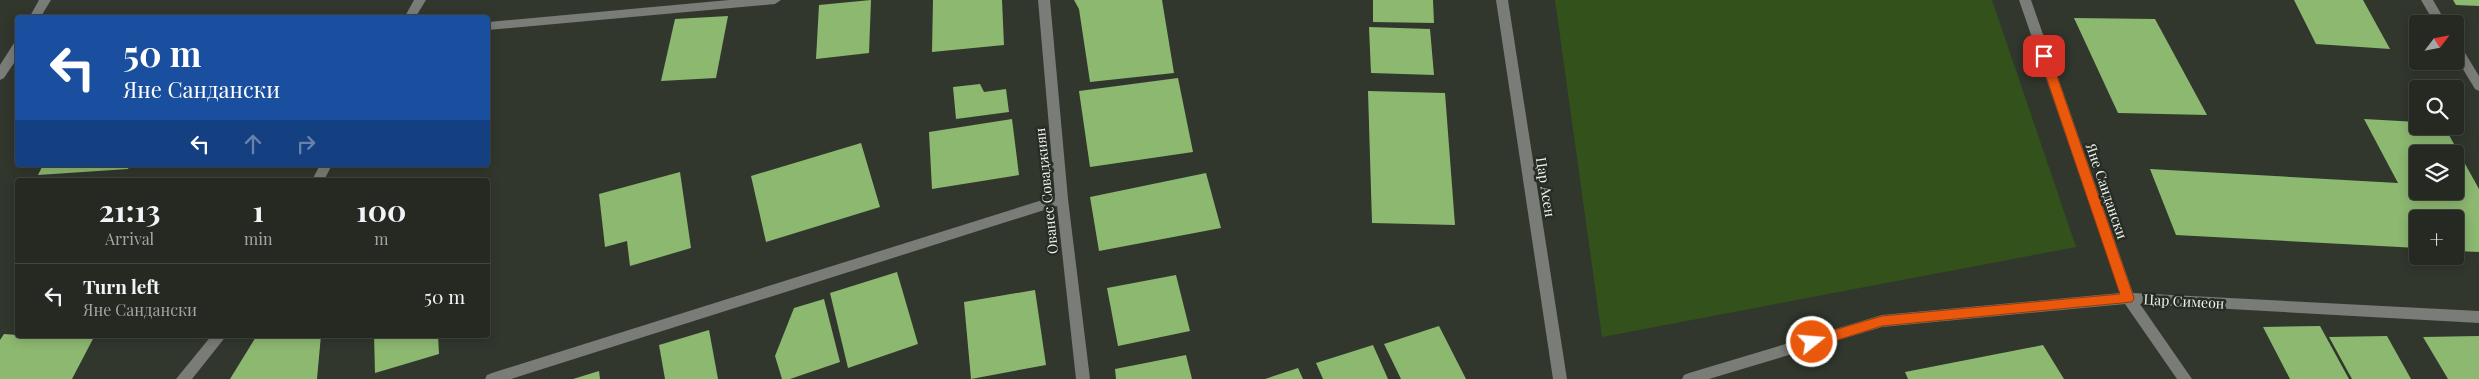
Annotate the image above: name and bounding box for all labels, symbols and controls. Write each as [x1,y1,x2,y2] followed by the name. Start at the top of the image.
[2409,15,2464,70] north arrow
[2409,15,2464,265] map controls
[123,29,201,76] text: 50 m
[40,35,105,100] icon: left
[2023,35,2065,77] pin
[2030,42,2058,70] icon: arrive
[123,74,280,104] text: Яне Сандански
[2409,80,2464,135] button: search
[1030,127,1062,255] street label: Ованес Соваджиян
[186,130,214,158] icon: left
[239,130,267,158] icon: ahead
[292,130,320,158] icon: right
[2081,140,2132,242] street label: Яне Сандански
[2409,145,2464,200] button: layers
[1532,156,1560,219] street label: Цар Асен
[99,190,160,230] text: 21:13
[253,190,264,230] text: 1
[356,190,406,230] text: 100
[2409,210,2464,265] button: +
[105,228,154,249] text: Arrival
[244,228,273,249] text: min
[374,228,388,249] text: m
[83,273,160,299] text: Turn left
[40,282,68,310] icon: left
[424,283,465,309] text: 50 m
[2143,289,2225,313] street label: Цар Симеон
[83,299,197,320] text: Яне Сандански
[1785,315,1837,367] position arrow

